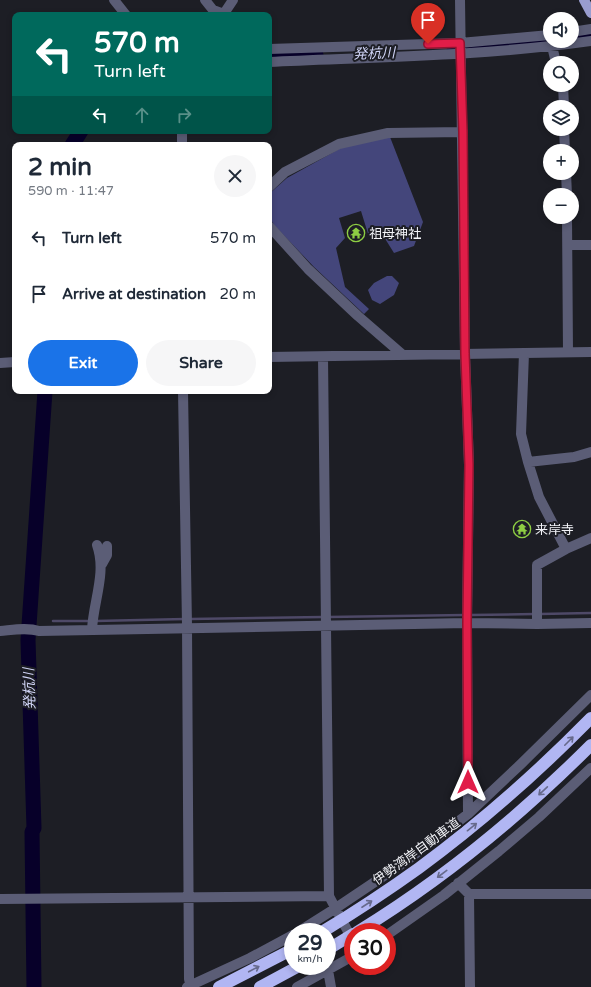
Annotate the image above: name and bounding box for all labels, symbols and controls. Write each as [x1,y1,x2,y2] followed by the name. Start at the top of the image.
[411,3,445,44] pin
[417,9,439,31] icon: arrive
[543,12,579,224] map controls
[543,12,579,48] button: sound
[94,26,180,60] text: 570 m
[28,28,80,80] icon: left
[353,44,397,63] water label: 発杭川
[543,56,579,92] button: search
[94,60,166,82] text: Turn left
[543,100,579,136] button: layers
[89,104,111,126] icon: left
[131,104,153,126] icon: ahead
[173,104,195,126] icon: right
[543,144,579,180] button: +
[28,153,92,182] text: 2 min
[214,155,256,197] button: close
[28,183,114,199] text: 590 m · 11:47
[543,188,579,224] button: −
[346,223,366,243] temple icon: 祖母神社
[369,226,421,242] place label: 祖母神社
[28,227,50,249] icon: left
[62,229,122,247] text: Turn left
[210,229,256,247] text: 570 m
[28,283,50,305] icon: arrive
[62,285,206,303] text: Arrive at destination
[219,285,256,303] text: 20 m
[28,340,138,386] button: Exit
[146,340,256,386] button: Share
[512,519,532,539] temple icon: 来岸寺
[535,522,574,538] place label: 来岸寺
[20,666,39,710] water label: 発杭川
[564,736,574,746] one-way arrow
[447,761,489,803] position arrow
[537,787,548,796] one-way arrow
[370,815,463,889] street label: 伊勢湾岸自動車道
[466,823,477,832] one-way arrow
[437,870,448,878] one-way arrow
[361,900,372,908] one-way arrow
[344,923,396,975] speed limit sign: 30
[297,932,323,956] text: 29
[297,953,323,965] text: km/h
[248,965,260,973] one-way arrow

